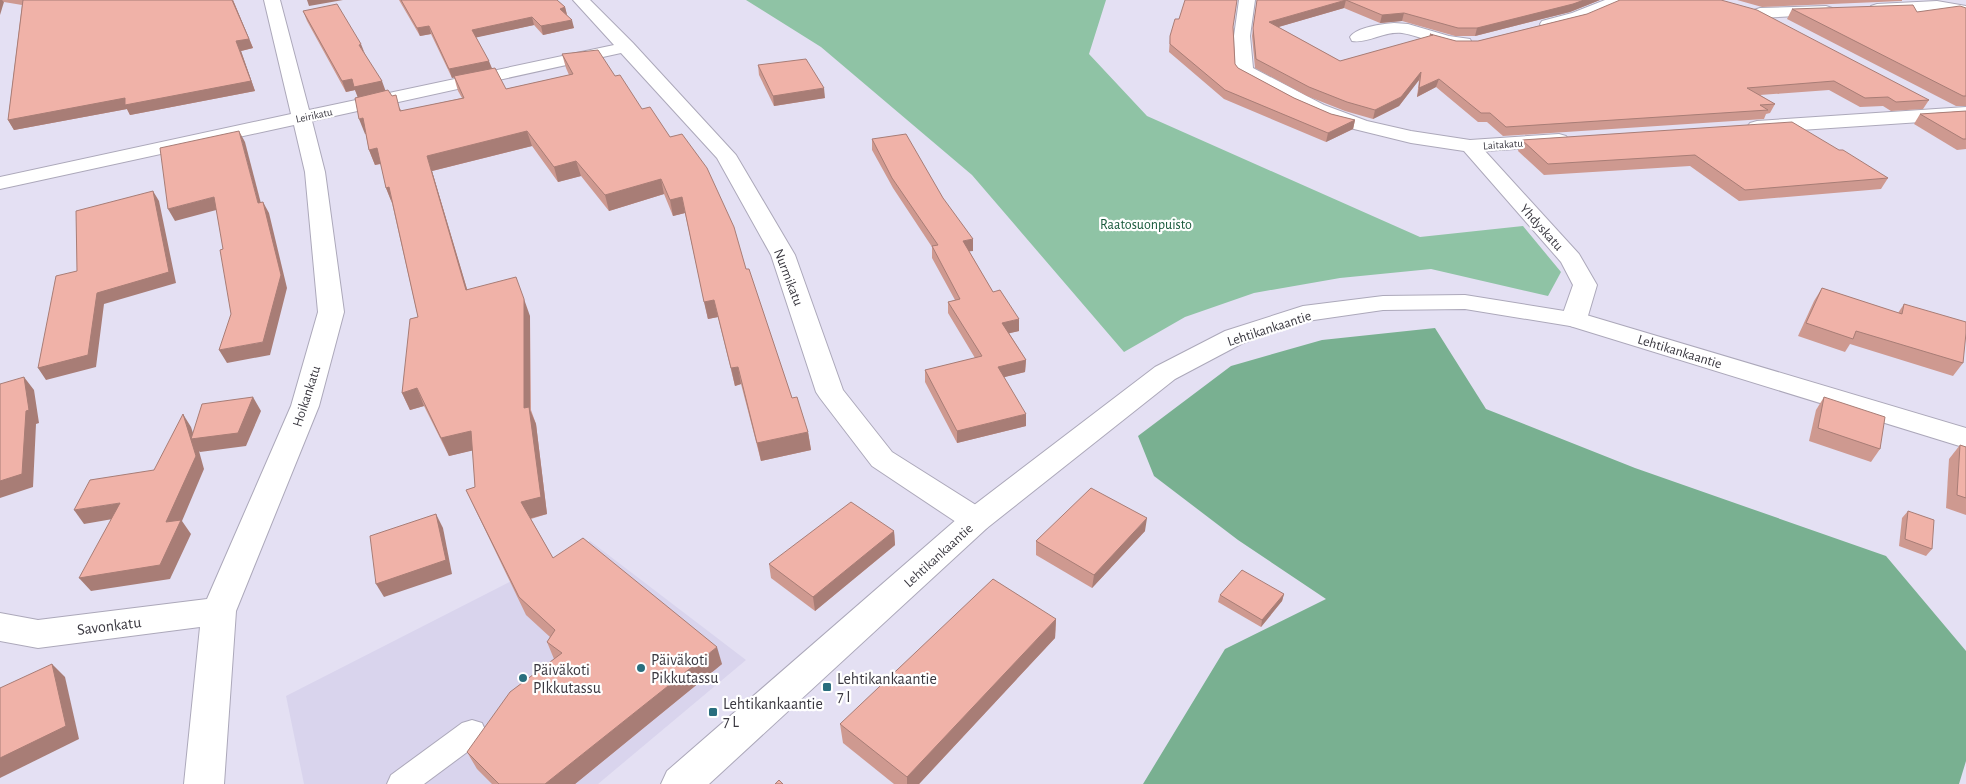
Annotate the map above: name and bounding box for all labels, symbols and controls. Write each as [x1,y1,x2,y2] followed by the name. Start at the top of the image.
[295,106,334,125] street label: Leirikatu
[1483,138,1524,151] street label: Laitakatu
[1517,202,1566,254] street label: Yhdyskatu
[1100,218,1192,232] park label: Raatosuonpuisto
[771,247,805,308] street label: Nurmikatu
[1226,309,1313,349] street label: Lehtikankaantie
[1636,332,1724,371] street label: Lehtikankaantie
[290,364,323,429] street label: Hoikankatu
[902,521,976,590] street label: Lehtikankaantie
[76,614,142,638] street label: Savonkatu
[651,652,718,686] place label: Päiväkoti Pikkutassu
[533,662,601,696] place label: Päiväkoti PIkkutassu
[635,662,647,674] marker: Päiväkoti Pikkutassu
[837,671,937,705] place label: Lehtikankaantie 7 I
[517,672,529,684] marker: Päiväkoti PIkkutassu
[821,681,833,693] marker: Lehtikankaantie 7 I
[723,696,823,730] place label: Lehtikankaantie 7 L
[707,706,719,718] marker: Lehtikankaantie 7 L

